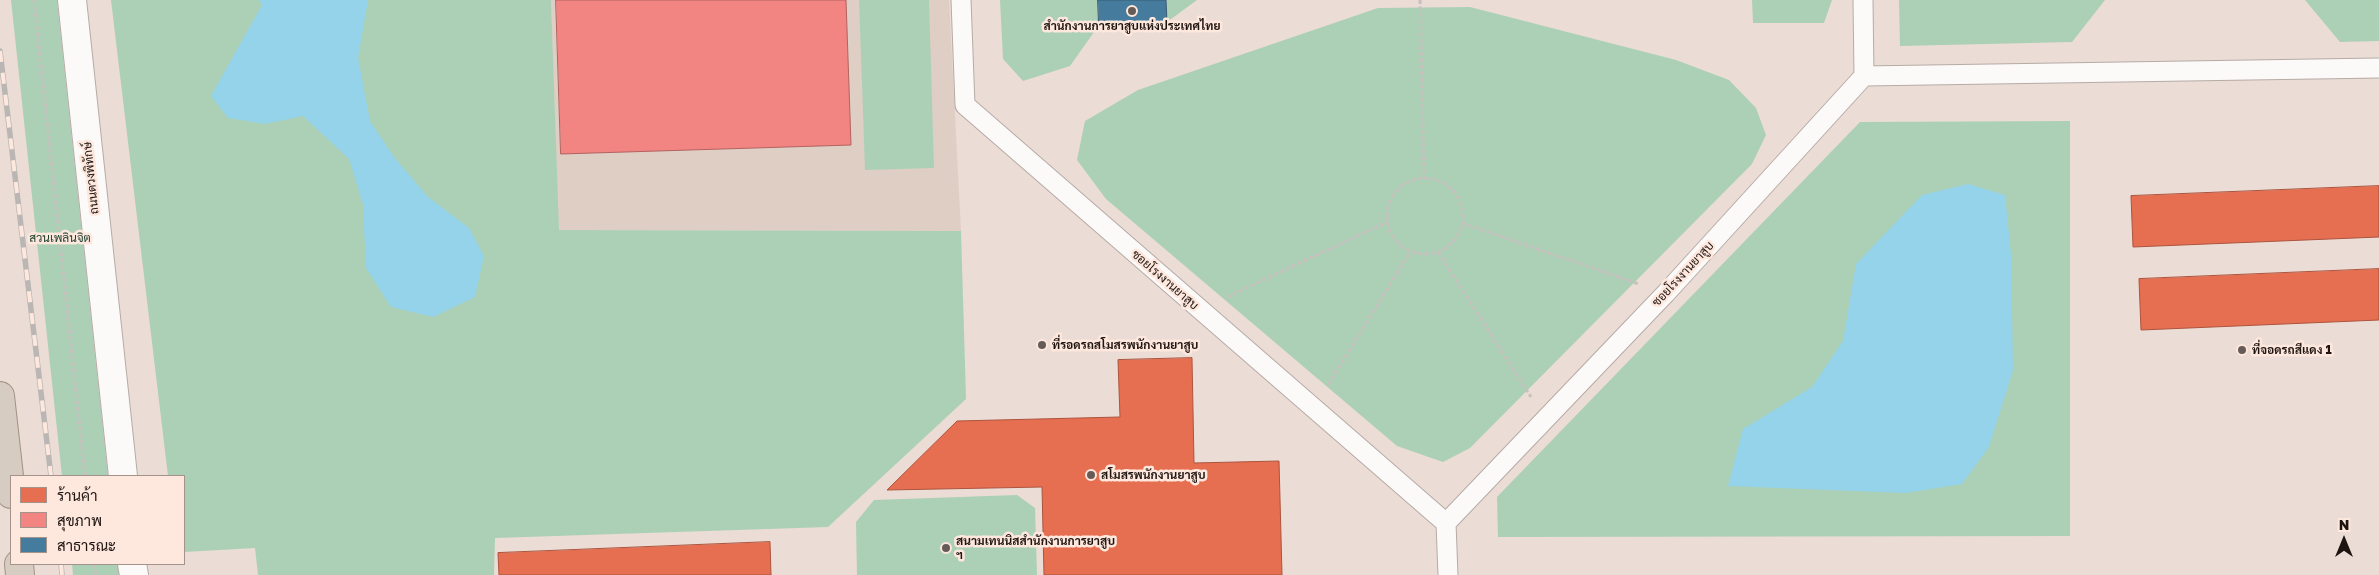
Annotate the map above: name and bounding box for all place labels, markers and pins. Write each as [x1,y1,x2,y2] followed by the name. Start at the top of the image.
[1126,5,1138,17] marker: สำนักงานการยาสูบแห่งประเทศไทย
[1043,19,1221,33] place label: สำนักงานการยาสูบแห่งประเทศไทย
[1052,338,1198,352] place label: ที่รอดรถสโมสรพนักงานยาสูบ
[1036,339,1048,351] marker: ที่รอดรถสโมสรพนักงานยาสูบ
[2252,343,2332,357] place label: ที่จอดรถสีแดง 1
[2236,344,2248,356] marker: ที่จอดรถสีแดง 1
[1101,468,1206,482] place label: สโมสรพนักงานยาสูบ
[1085,469,1097,481] marker: สโมสรพนักงานยาสูบ
[956,534,1115,562] place label: สนามเทนนิสสำนักงานการยาสูบ ฯ
[940,542,952,554] marker: สนามเทนนิสสำนักงานการยาสูบ ฯ

